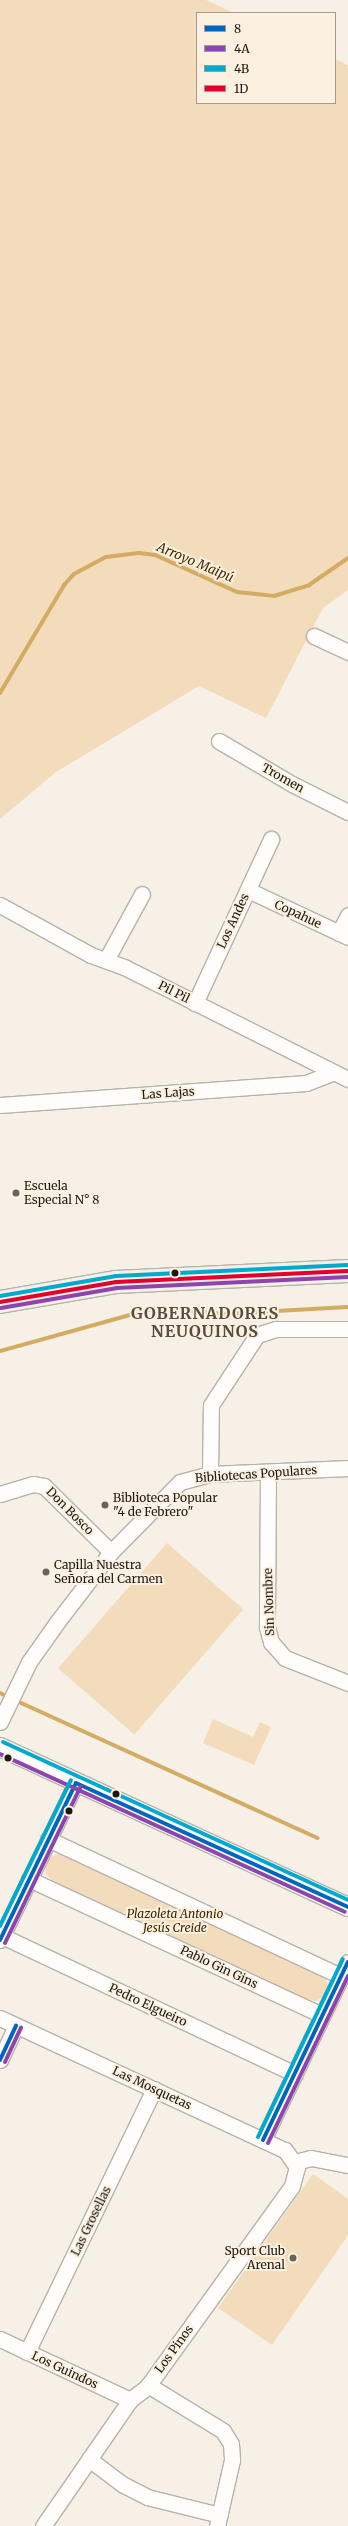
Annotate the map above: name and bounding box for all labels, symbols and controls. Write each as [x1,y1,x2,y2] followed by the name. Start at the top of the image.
[196,12,336,104] legend
[234,21,241,36] text: 8
[234,41,250,56] text: 4A
[234,61,249,76] text: 4B
[234,81,248,96] text: 1D
[154,540,236,586] water label: Arroyo Maipú
[259,760,307,796] street label: Tromen
[214,891,252,951] street label: Los Andes
[272,897,324,931] street label: Copahue
[156,978,192,1006] street label: Pil Pil
[141,1084,195,1102] street label: Las Lajas
[24,1179,99,1207] place label: Escuela Especial N° 8
[11,1188,21,1198] marker: Escuela Especial N° 8
[170,1268,180,1278] unlabelled marker
[131,1303,279,1341] district label: GOBERNADORES NEUQUINOS
[194,1463,318,1485] street label: Bibliotecas Populares
[43,1484,97,1538] street label: Don Bosco
[113,1491,218,1519] place label: Biblioteca Popular "4 de Febrero"
[100,1500,110,1510] marker: Biblioteca Popular "4 de Febrero"
[54,1558,163,1586] place label: Capilla Nuestra Señora del Carmen
[41,1567,51,1577] marker: Capilla Nuestra Señora del Carmen
[261,1568,277,1636] street label: Sin Nombre
[3,1753,13,1763] unlabelled marker
[111,1789,121,1799] unlabelled marker
[64,1806,74,1816] unlabelled marker
[127,1907,223,1935] park label: Plazoleta Antonio Jesús Creide
[178,1943,260,1991] street label: Pablo Gin Gins
[107,1981,189,2029] street label: Pedro Elgueiro
[110,2063,194,2113] street label: Las Mosquetas
[68,2184,114,2258] street label: Las Grosellas
[225,2244,285,2272] place label: Sport Club Arenal
[288,2253,298,2263] marker: Sport Club Arenal
[152,2322,196,2376] street label: Los Pinos
[30,2348,100,2392] street label: Los Guindos

